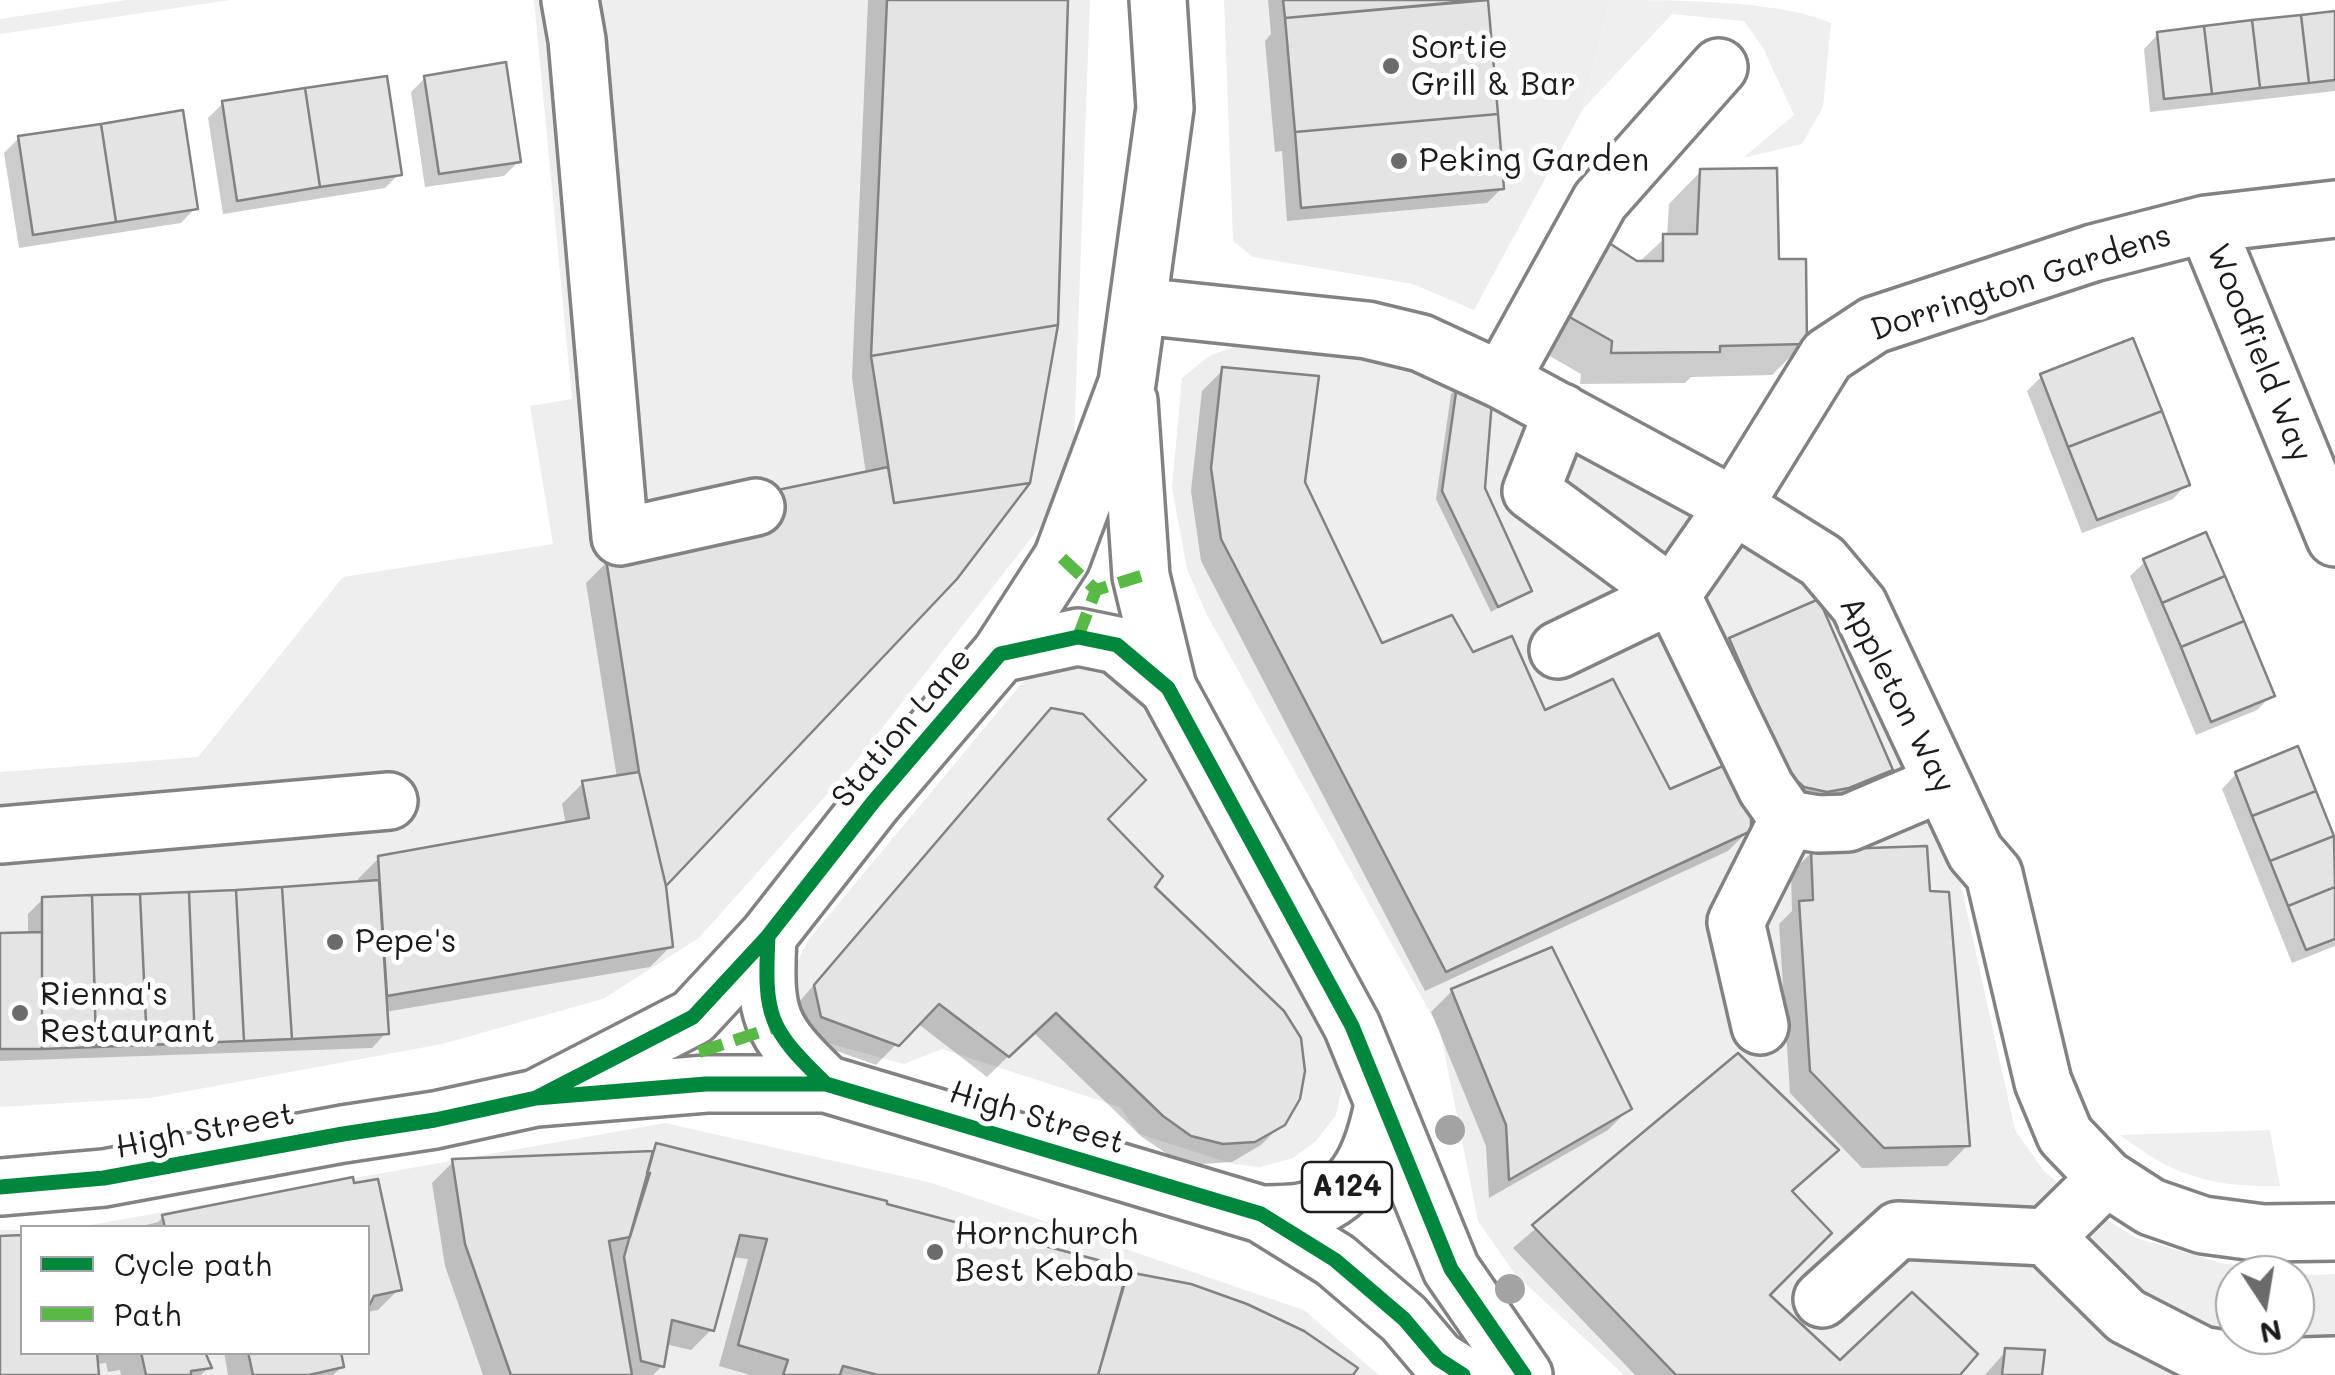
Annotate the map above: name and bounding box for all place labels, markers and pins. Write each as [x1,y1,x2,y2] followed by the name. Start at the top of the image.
[1411,29,1576,104] place label: Sortie Grill & Bar
[1380,55,1402,77] marker: Sortie Grill & Bar
[1419,142,1649,180] place label: Peking Garden
[1388,150,1410,172] marker: Peking Garden
[355,923,457,961] place label: Pepe's
[324,931,346,953] marker: Pepe's
[40,976,215,1051] place label: Rienna's Restaurant
[9,1002,31,1024] marker: Rienna's Restaurant
[955,1215,1138,1290] place label: Hornchurch Best Kebab
[924,1241,946,1263] marker: Hornchurch Best Kebab

